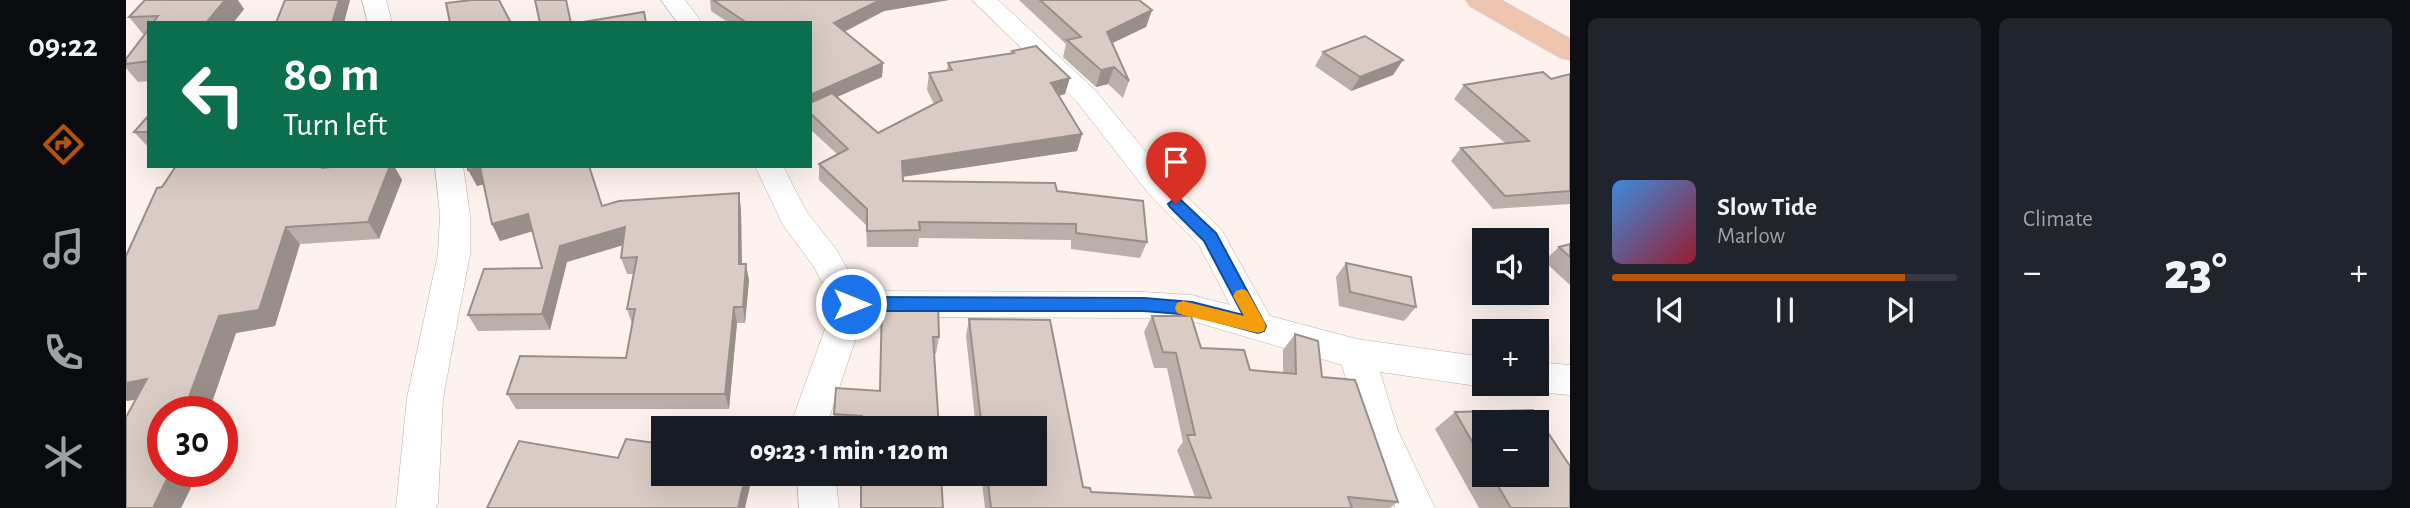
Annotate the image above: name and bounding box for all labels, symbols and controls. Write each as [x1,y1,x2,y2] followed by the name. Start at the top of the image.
[28,30,98,62] text: 09:22
[168,49,259,140] icon: left
[283,51,380,100] text: 80 m
[283,109,387,141] text: Turn left
[39,120,88,169] icon: directions
[1146,132,1206,204] pin
[1157,143,1195,181] icon: arrive
[1717,194,1817,220] text: Slow Tide
[2023,208,2093,231] text: Climate
[39,224,88,273] icon: music
[1717,225,1785,248] text: Marlow
[1472,228,1549,487] map controls
[1472,228,1549,305] button: sound
[2164,246,2227,298] text: 23°
[2023,254,2041,292] text: −
[2350,254,2368,292] text: +
[814,267,888,341] position arrow
[1651,291,1689,329] icon: previous
[1766,291,1804,329] icon: pause
[1881,291,1919,329] icon: next
[1472,319,1549,396] button: +
[39,328,88,377] icon: phone
[147,396,238,487] speed limit sign: 30
[1472,410,1549,487] button: −
[39,432,88,481] icon: climate
[750,438,948,464] text: 09:23 · 1 min · 120 m

